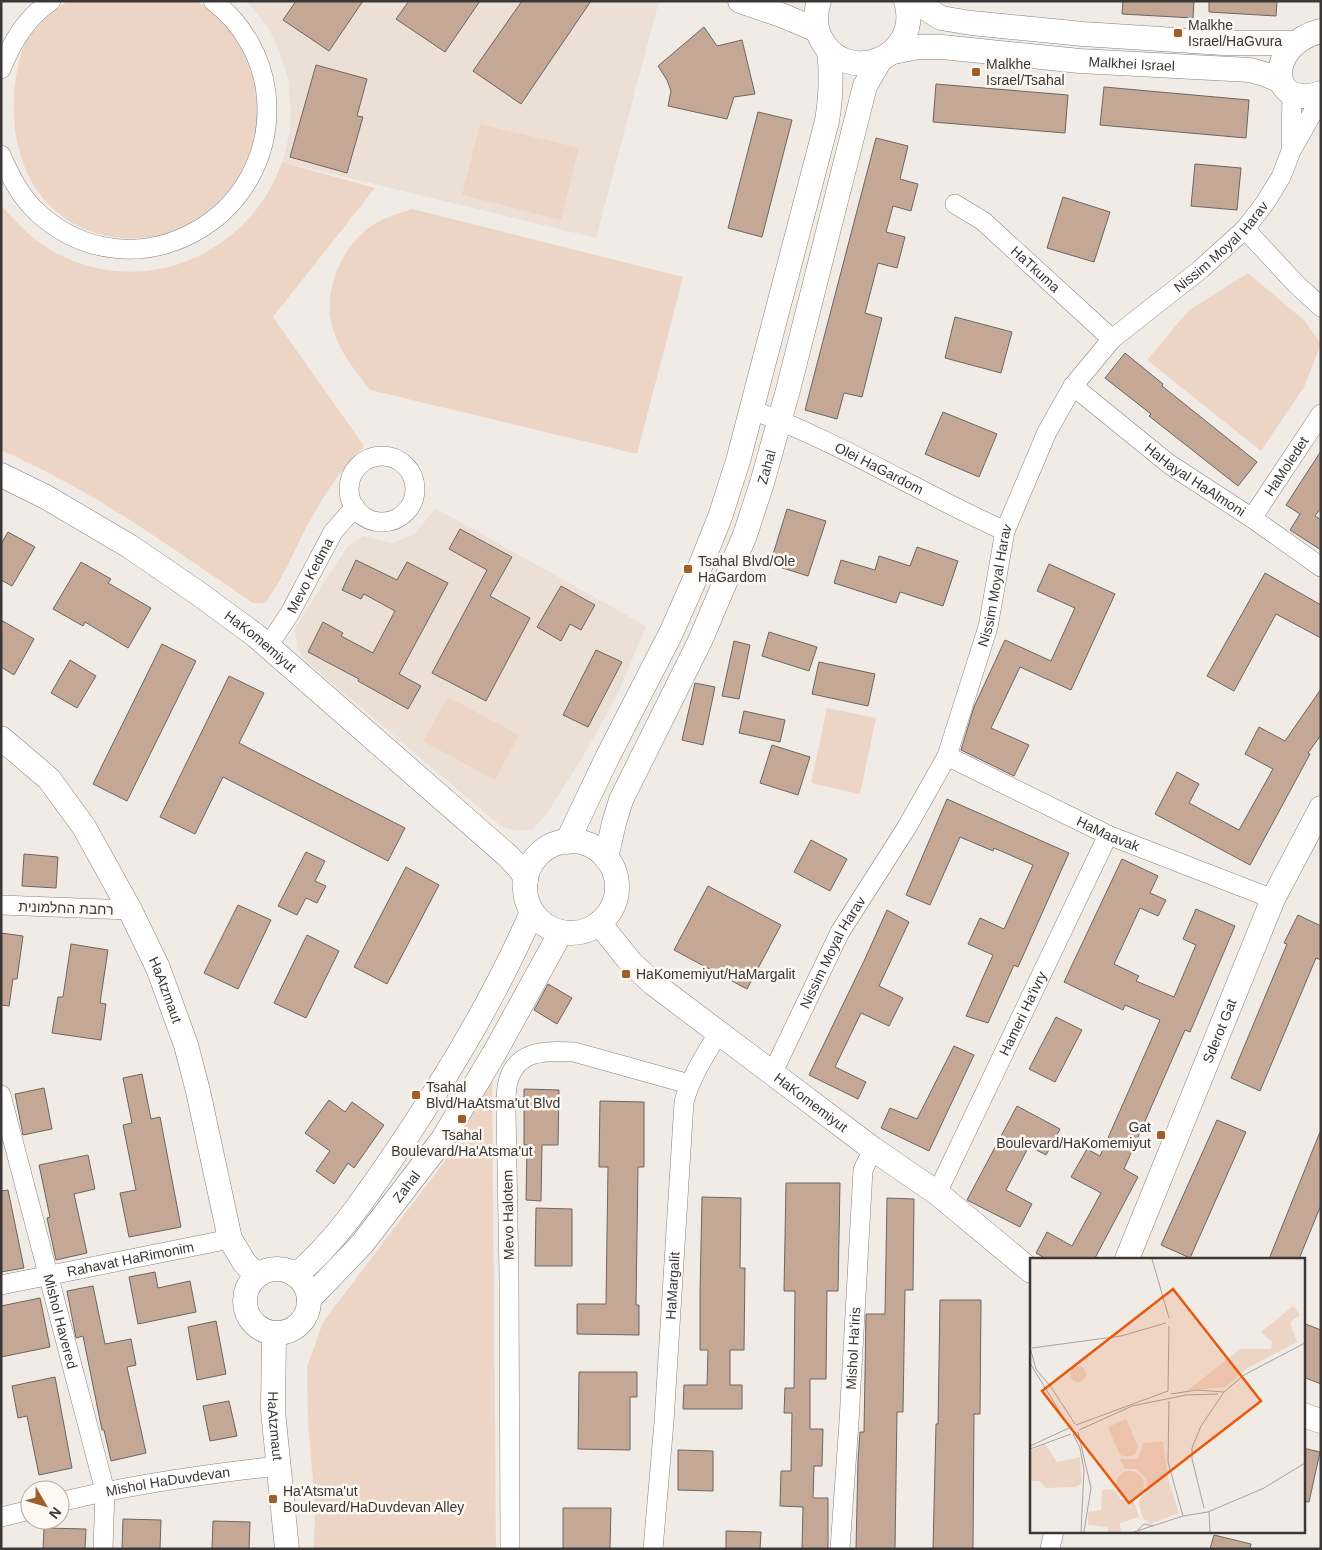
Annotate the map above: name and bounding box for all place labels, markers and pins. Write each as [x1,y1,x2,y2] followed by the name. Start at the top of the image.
[1188,17,1282,49] place label: Malkhe Israel/HaGvura
[1172,27,1184,39] marker: Malkhe Israel/HaGvura
[986,56,1065,88] place label: Malkhe Israel/Tsahal
[970,66,982,78] marker: Malkhe Israel/Tsahal
[698,553,795,585] place label: Tsahal Blvd/Ole HaGardom
[682,563,694,575] marker: Tsahal Blvd/Ole HaGardom
[636,966,796,982] place label: HaKomemiyut/HaMargalit
[620,968,632,980] marker: HaKomemiyut/HaMargalit
[426,1079,560,1111] place label: Tsahal Blvd/HaAtsma'ut Blvd
[410,1089,422,1101] marker: Tsahal Blvd/HaAtsma'ut Blvd
[456,1113,468,1125] marker: Tsahal Boulevard/Ha'Atsma'ut
[996,1119,1151,1151] place label: Gat Boulevard/HaKomemiyut
[391,1127,533,1159] place label: Tsahal Boulevard/Ha'Atsma'ut
[1155,1129,1167,1141] marker: Gat Boulevard/HaKomemiyut
[283,1483,464,1515] place label: Ha'Atsma'ut Boulevard/HaDuvdevan Alley
[267,1493,279,1505] marker: Ha'Atsma'ut Boulevard/HaDuvdevan Alley

